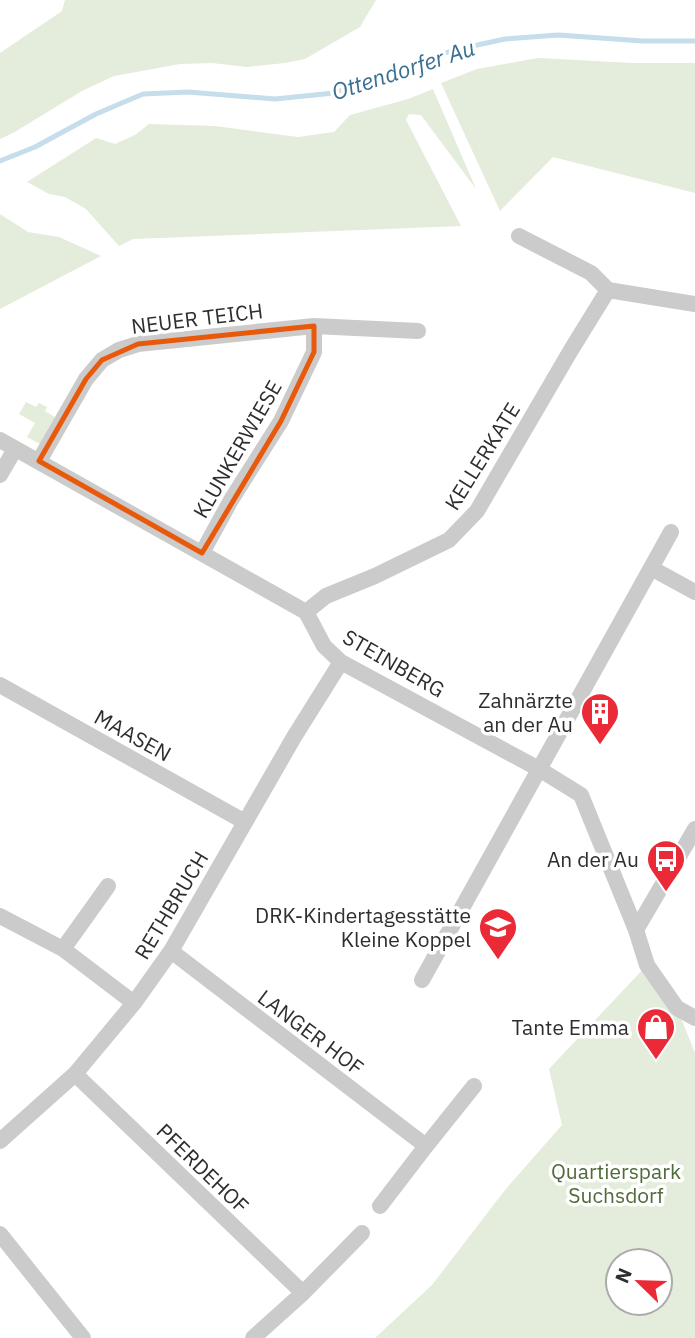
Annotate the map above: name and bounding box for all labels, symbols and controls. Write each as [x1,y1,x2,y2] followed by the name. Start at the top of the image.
[328,32,478,106] water label: Ottendorfer Au
[130,296,264,340] street label: NEUER TEICH
[186,375,288,523] street label: KLUNKERWIESE
[438,397,526,515] street label: KELLERKATE
[338,623,450,703] street label: STEINBERG
[478,686,573,738] place label: Zahnärzte an der Au
[579,691,621,746] building icon: Zahnärzte an der Au
[90,702,176,768] street label: MAASEN
[645,838,687,893] bus stop icon: An der Au
[547,845,639,873] place label: An der Au
[128,846,214,964] street label: RETHBRUCH
[255,901,471,953] place label: DRK-Kindertagesstätte Kleine Koppel
[477,906,519,961] school or university icon: DRK-Kindertagesstätte Kleine Koppel
[252,983,370,1081] street label: LANGER HOF
[635,1006,677,1061] shop icon: Tante Emma
[511,1013,629,1041] place label: Tante Emma
[151,1117,255,1219] street label: PFERDEHOF
[551,1157,681,1209] park label: Quartierspark Suchsdorf
[604,1247,674,1317] north arrow
[610,1264,637,1286] text: N

